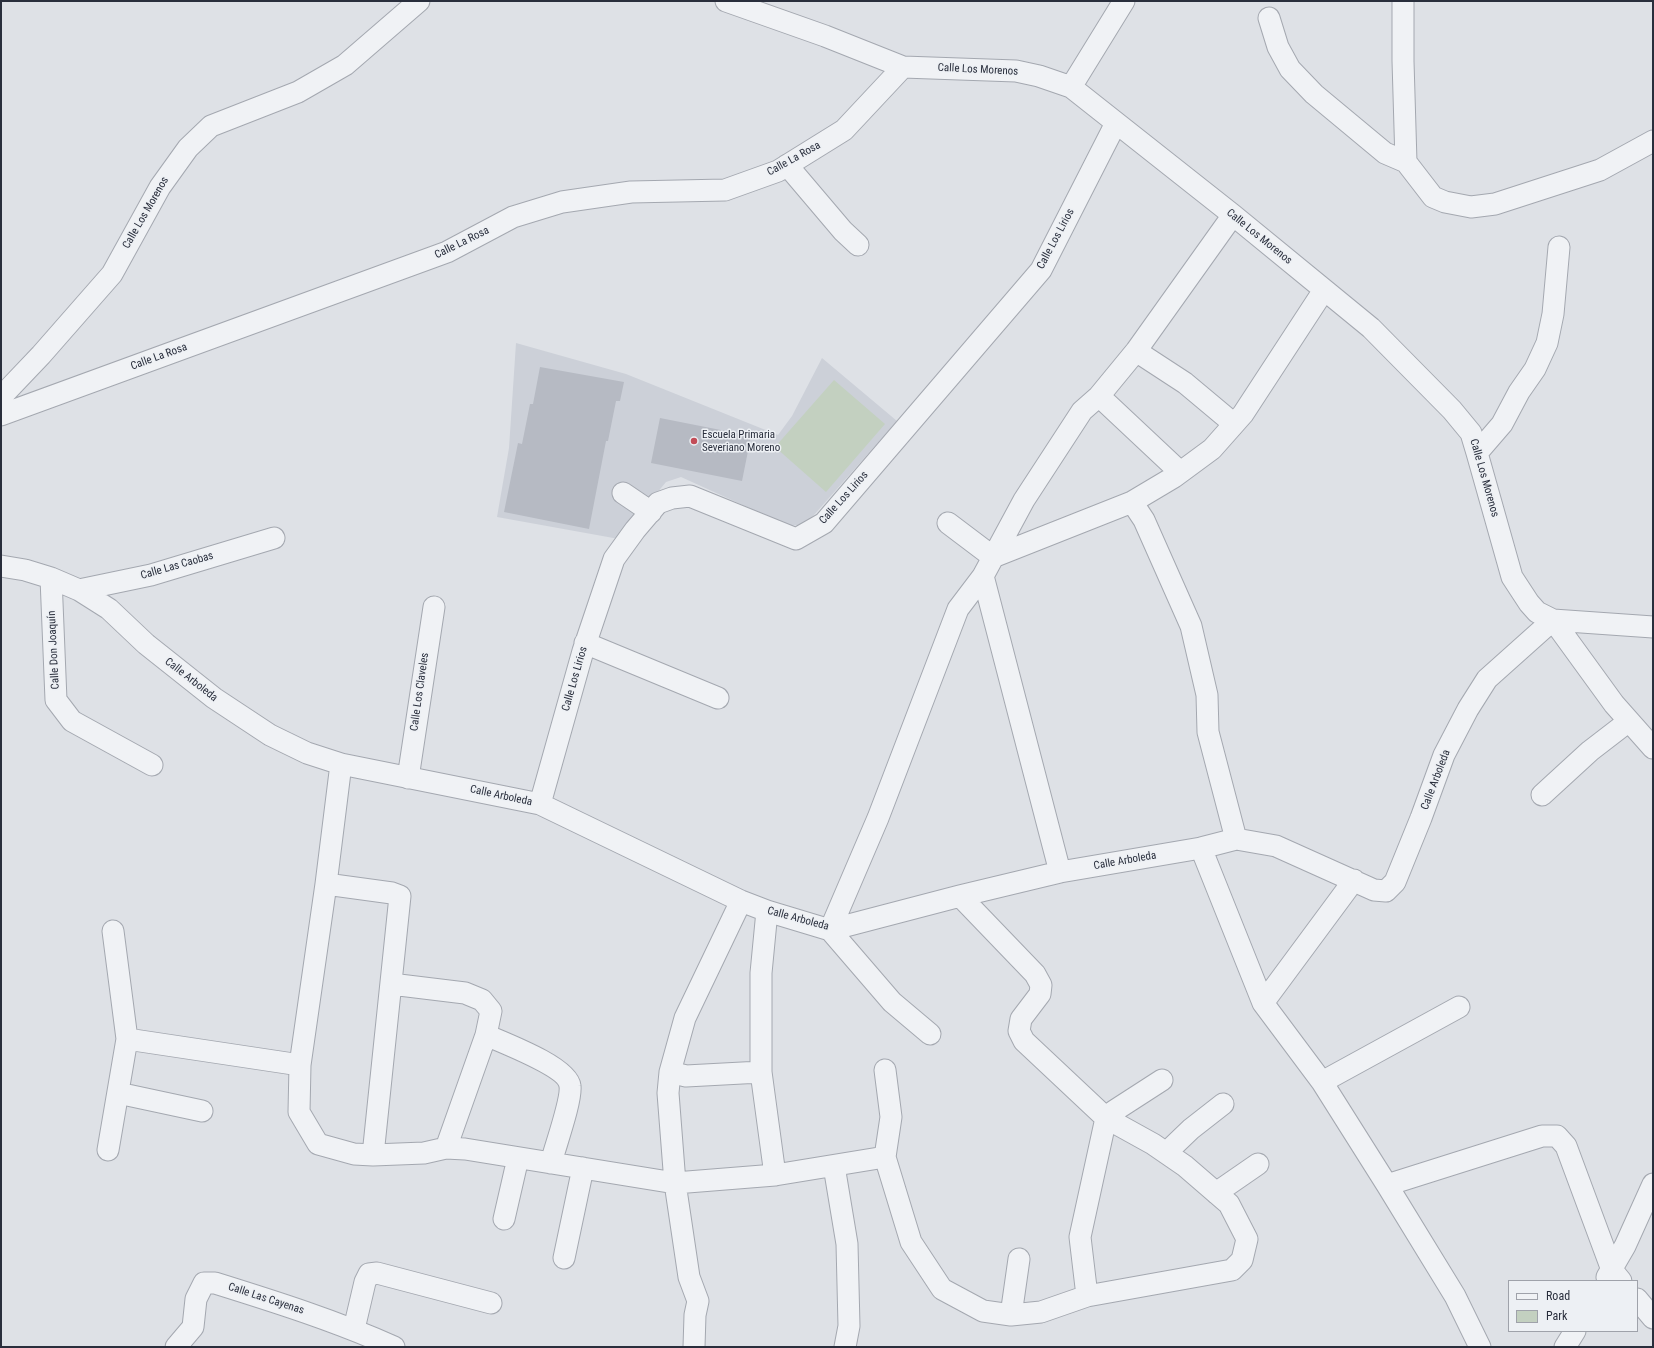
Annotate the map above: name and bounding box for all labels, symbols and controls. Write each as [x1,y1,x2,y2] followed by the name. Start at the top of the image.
[937,61,1019,79] street label: Calle Los Morenos
[765,139,823,179] street label: Calle La Rosa
[120,175,172,251] street label: Calle Los Morenos
[1035,206,1077,272] street label: Calle Los Lirios
[1224,206,1294,268] street label: Calle Los Morenos
[433,224,491,262] street label: Calle La Rosa
[129,341,189,373] street label: Calle La Rosa
[702,428,780,454] place label: Escuela Primaria Severiano Moreno
[689,436,699,446] marker: Escuela Primaria Severiano Moreno
[1467,437,1501,519] street label: Calle Los Morenos
[817,469,871,527] street label: Calle Los Lirios
[139,549,215,583] street label: Calle Las Caobas
[45,610,63,690] street label: Calle Don Joaquín
[559,645,591,713] street label: Calle Los Lirios
[408,652,432,732] street label: Calle Los Claveles
[162,655,220,705] street label: Calle Arboleda
[1418,748,1454,812] street label: Calle Arboleda
[469,783,533,809] street label: Calle Arboleda
[1093,849,1157,873] street label: Calle Arboleda
[766,904,830,934] street label: Calle Arboleda
[1508,1280,1638,1332] legend
[226,1281,306,1317] street label: Calle Las Cayenas
[1546,1289,1570,1303] text: Road
[1546,1309,1567,1323] text: Park

